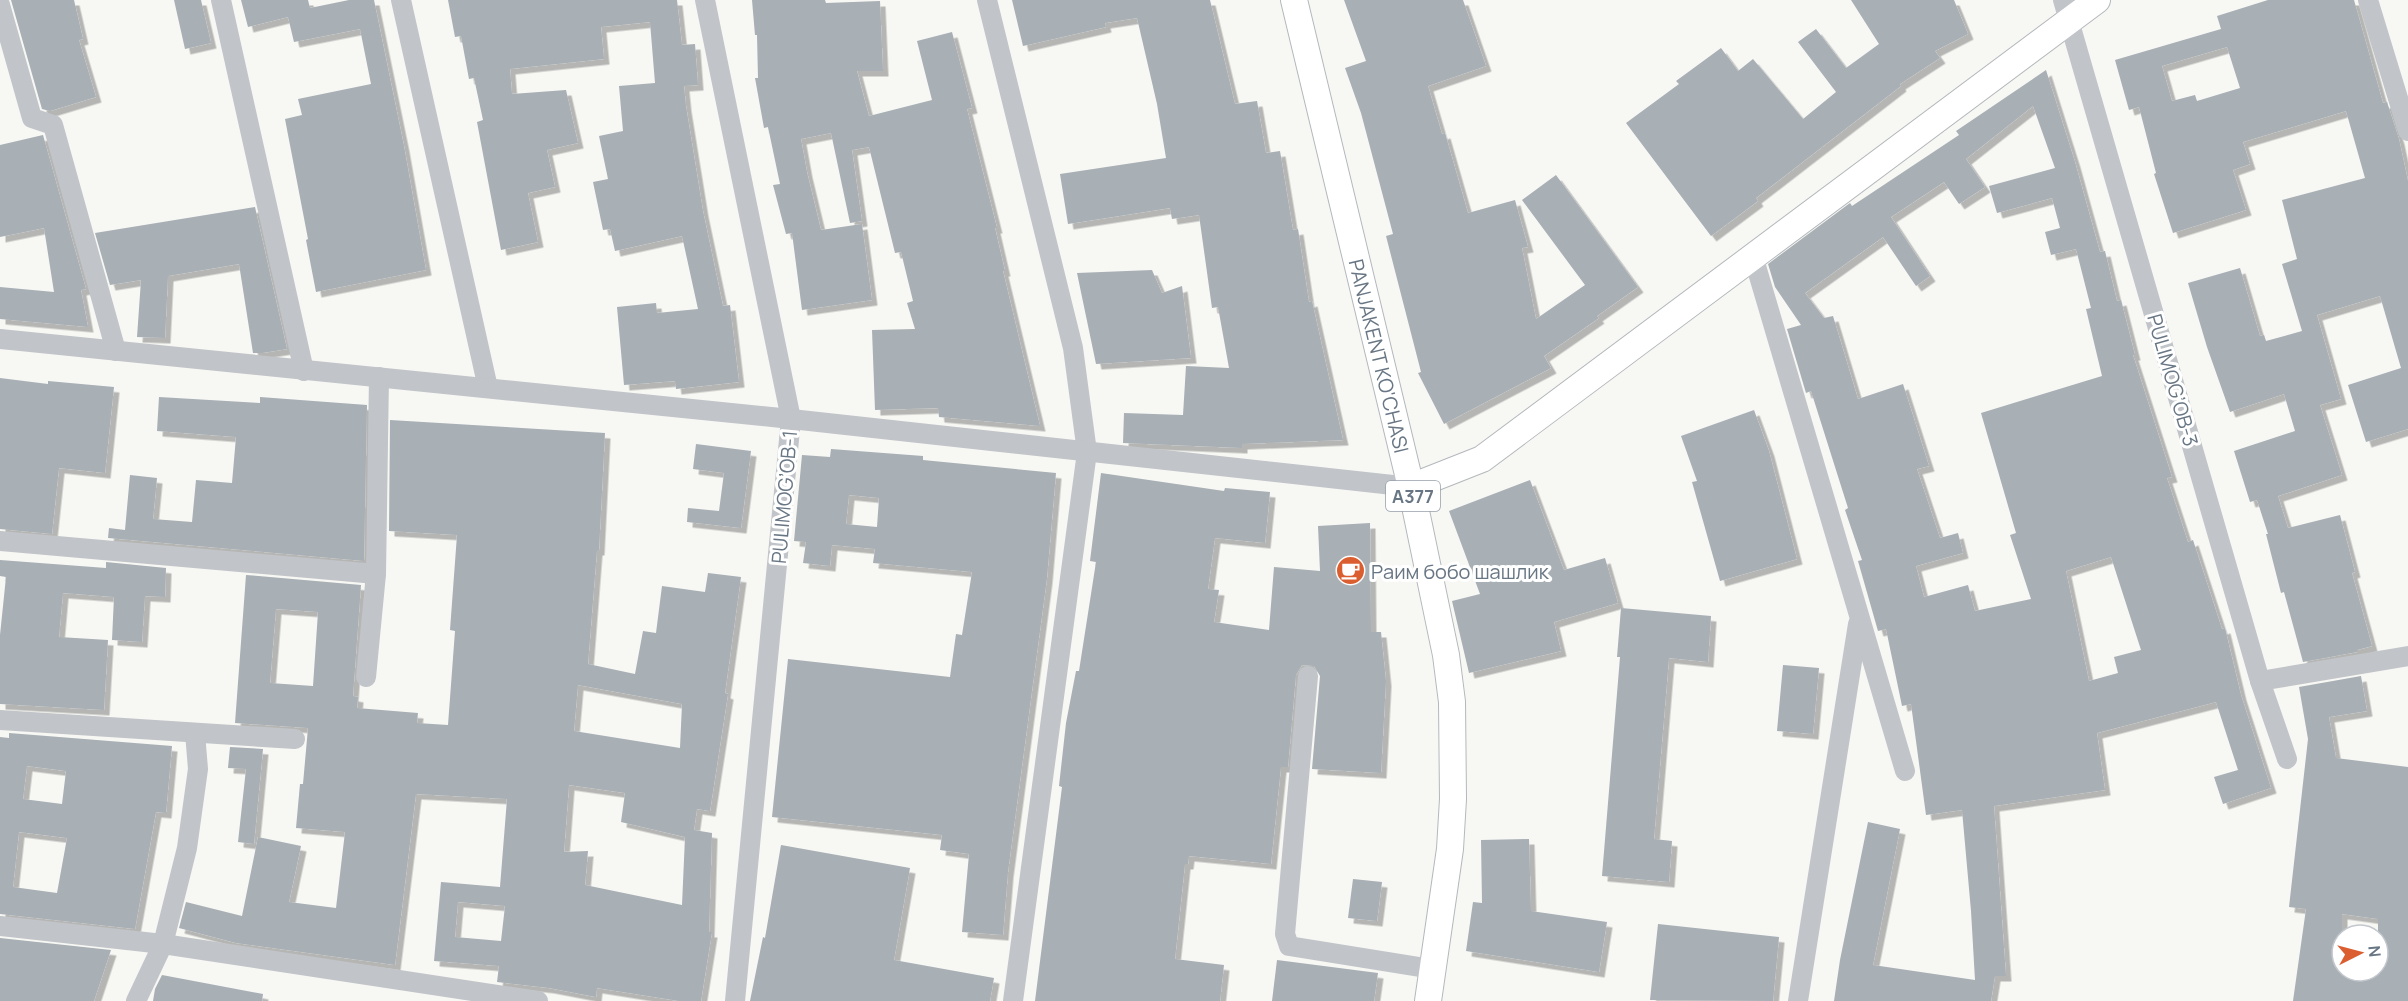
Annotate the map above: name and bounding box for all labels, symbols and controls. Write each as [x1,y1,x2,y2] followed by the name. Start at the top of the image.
[1343,256,1416,456] street label: PANJAKENT KO'CHASI
[2141,311,2205,449] street label: PULIMOG’OB-3
[765,429,803,565] street label: PULIMOG’OB-1
[1386,481,1440,511] road number: A377
[1334,555,1366,587] cafe icon: Раим бобо шашлик
[1371,558,1550,585] place label: Раим бобо шашлик
[2330,923,2390,983] north arrow
[2363,945,2386,958] text: N

